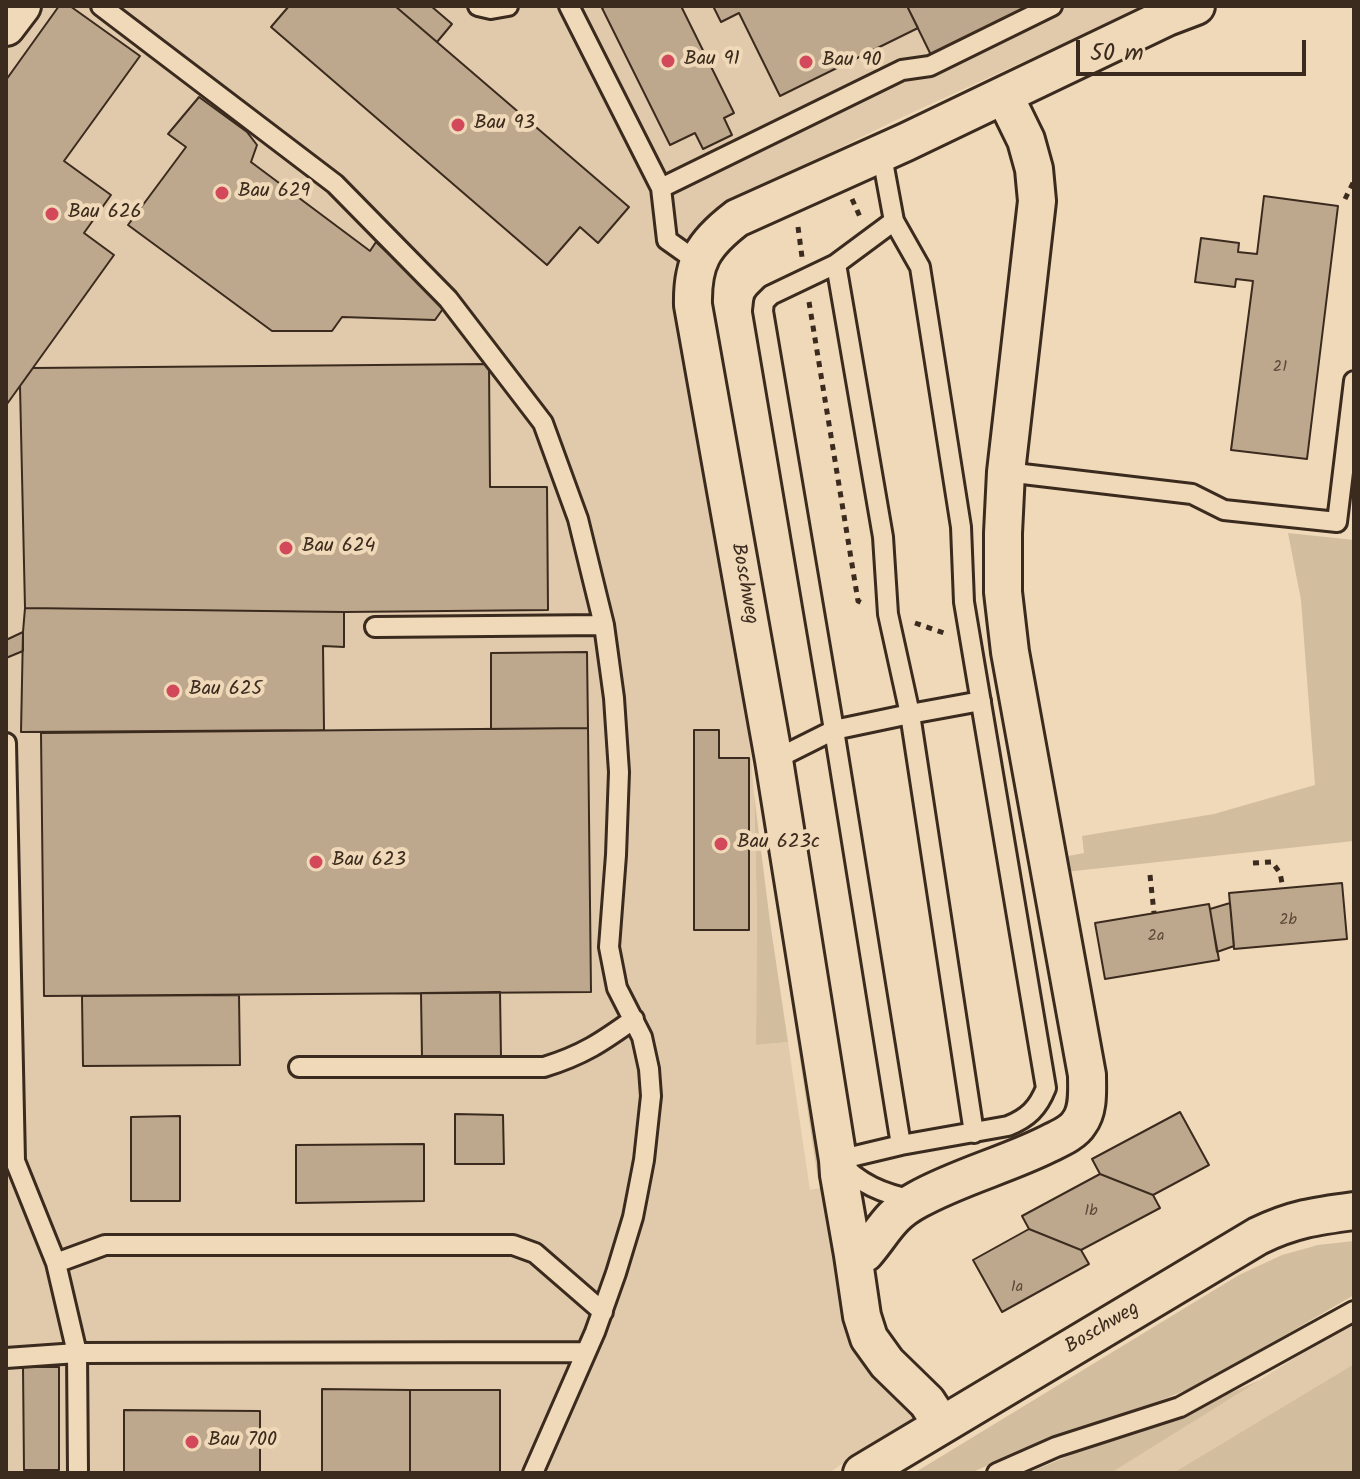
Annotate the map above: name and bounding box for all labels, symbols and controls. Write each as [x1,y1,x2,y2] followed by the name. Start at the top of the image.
[1080,24,1310,74] scale bar
[1090,34,1144,73] text: 50 m
[684,49,740,73] place label: Bau 91
[822,50,882,74] place label: Bau 90
[659,52,677,70] marker: Bau 91
[797,53,815,71] marker: Bau 90
[474,113,535,137] place label: Bau 93
[449,116,467,134] marker: Bau 93
[238,181,310,205] place label: Bau 629
[213,184,231,202] marker: Bau 629
[68,202,142,226] place label: Bau 626
[43,205,61,223] marker: Bau 626
[1273,358,1287,378] house number: 21
[302,536,376,560] place label: Bau 624
[277,539,295,557] marker: Bau 624
[724,542,762,626] street label: Boschweg
[189,679,262,703] place label: Bau 625
[164,682,182,700] marker: Bau 625
[737,832,820,856] place label: Bau 623c
[712,835,730,853] marker: Bau 623c
[332,850,406,874] place label: Bau 623
[307,853,325,871] marker: Bau 623
[1279,911,1297,931] house number: 2b
[1148,927,1164,947] house number: 2a
[1084,1202,1098,1222] house number: 1b
[1011,1278,1023,1298] house number: 1a
[1062,1298,1144,1360] street label: Boschweg
[208,1430,277,1454] place label: Bau 700
[183,1433,201,1451] marker: Bau 700

